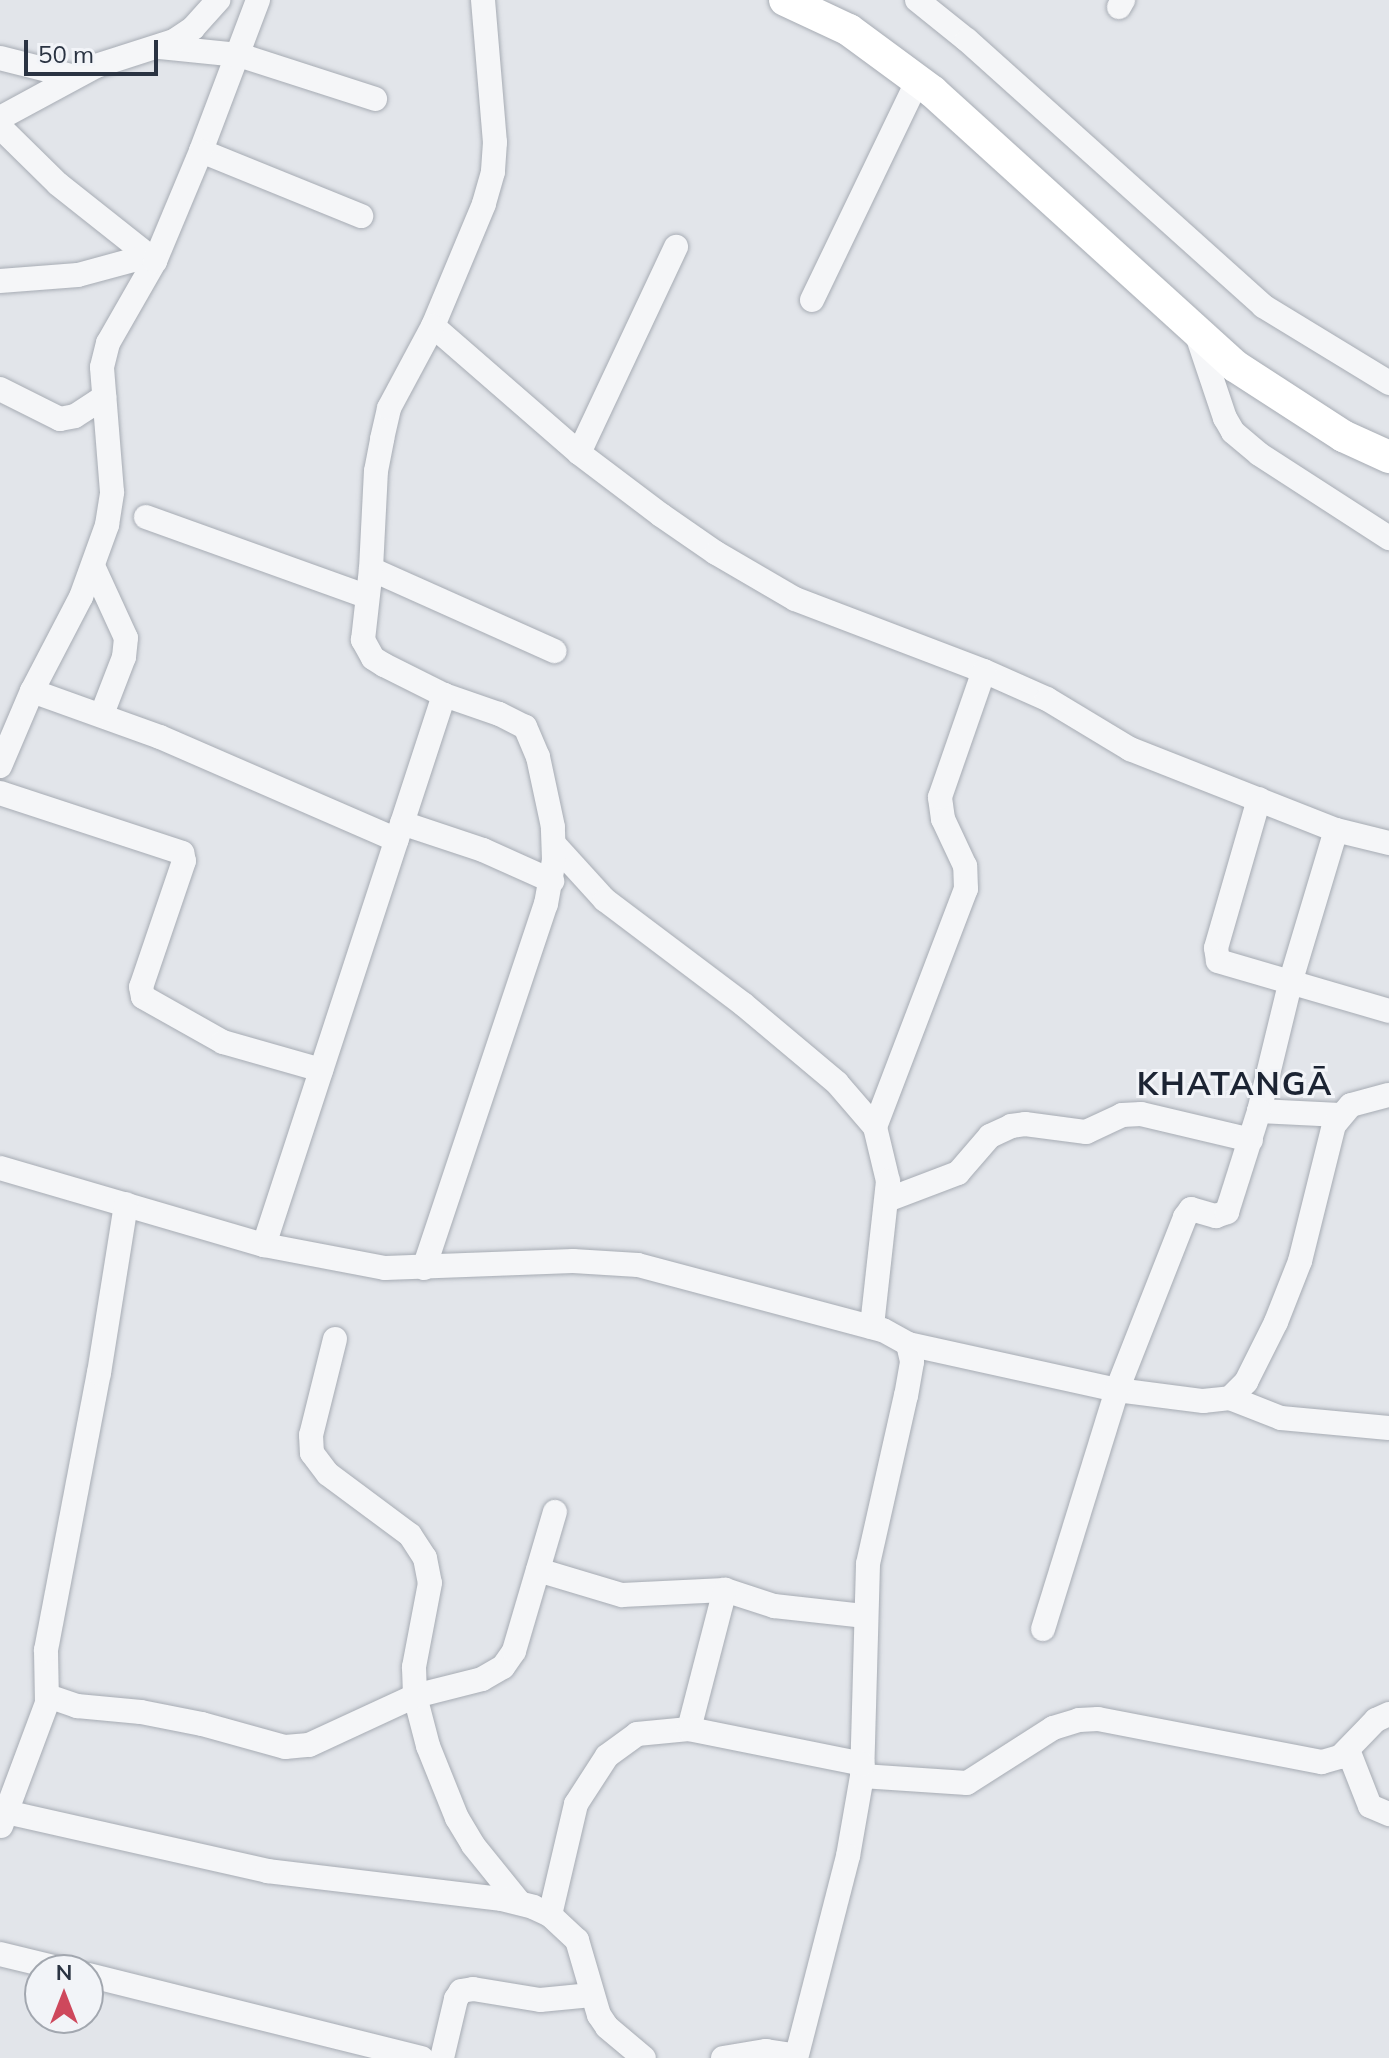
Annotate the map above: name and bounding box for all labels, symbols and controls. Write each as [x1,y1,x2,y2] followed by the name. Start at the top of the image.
[28,24,162,74] scale bar
[38,39,94,69] text: 50 m
[1137,1064,1333,1102] district label: KHATANGĀ
[24,1954,104,2034] north arrow
[56,1958,72,1986] text: N

